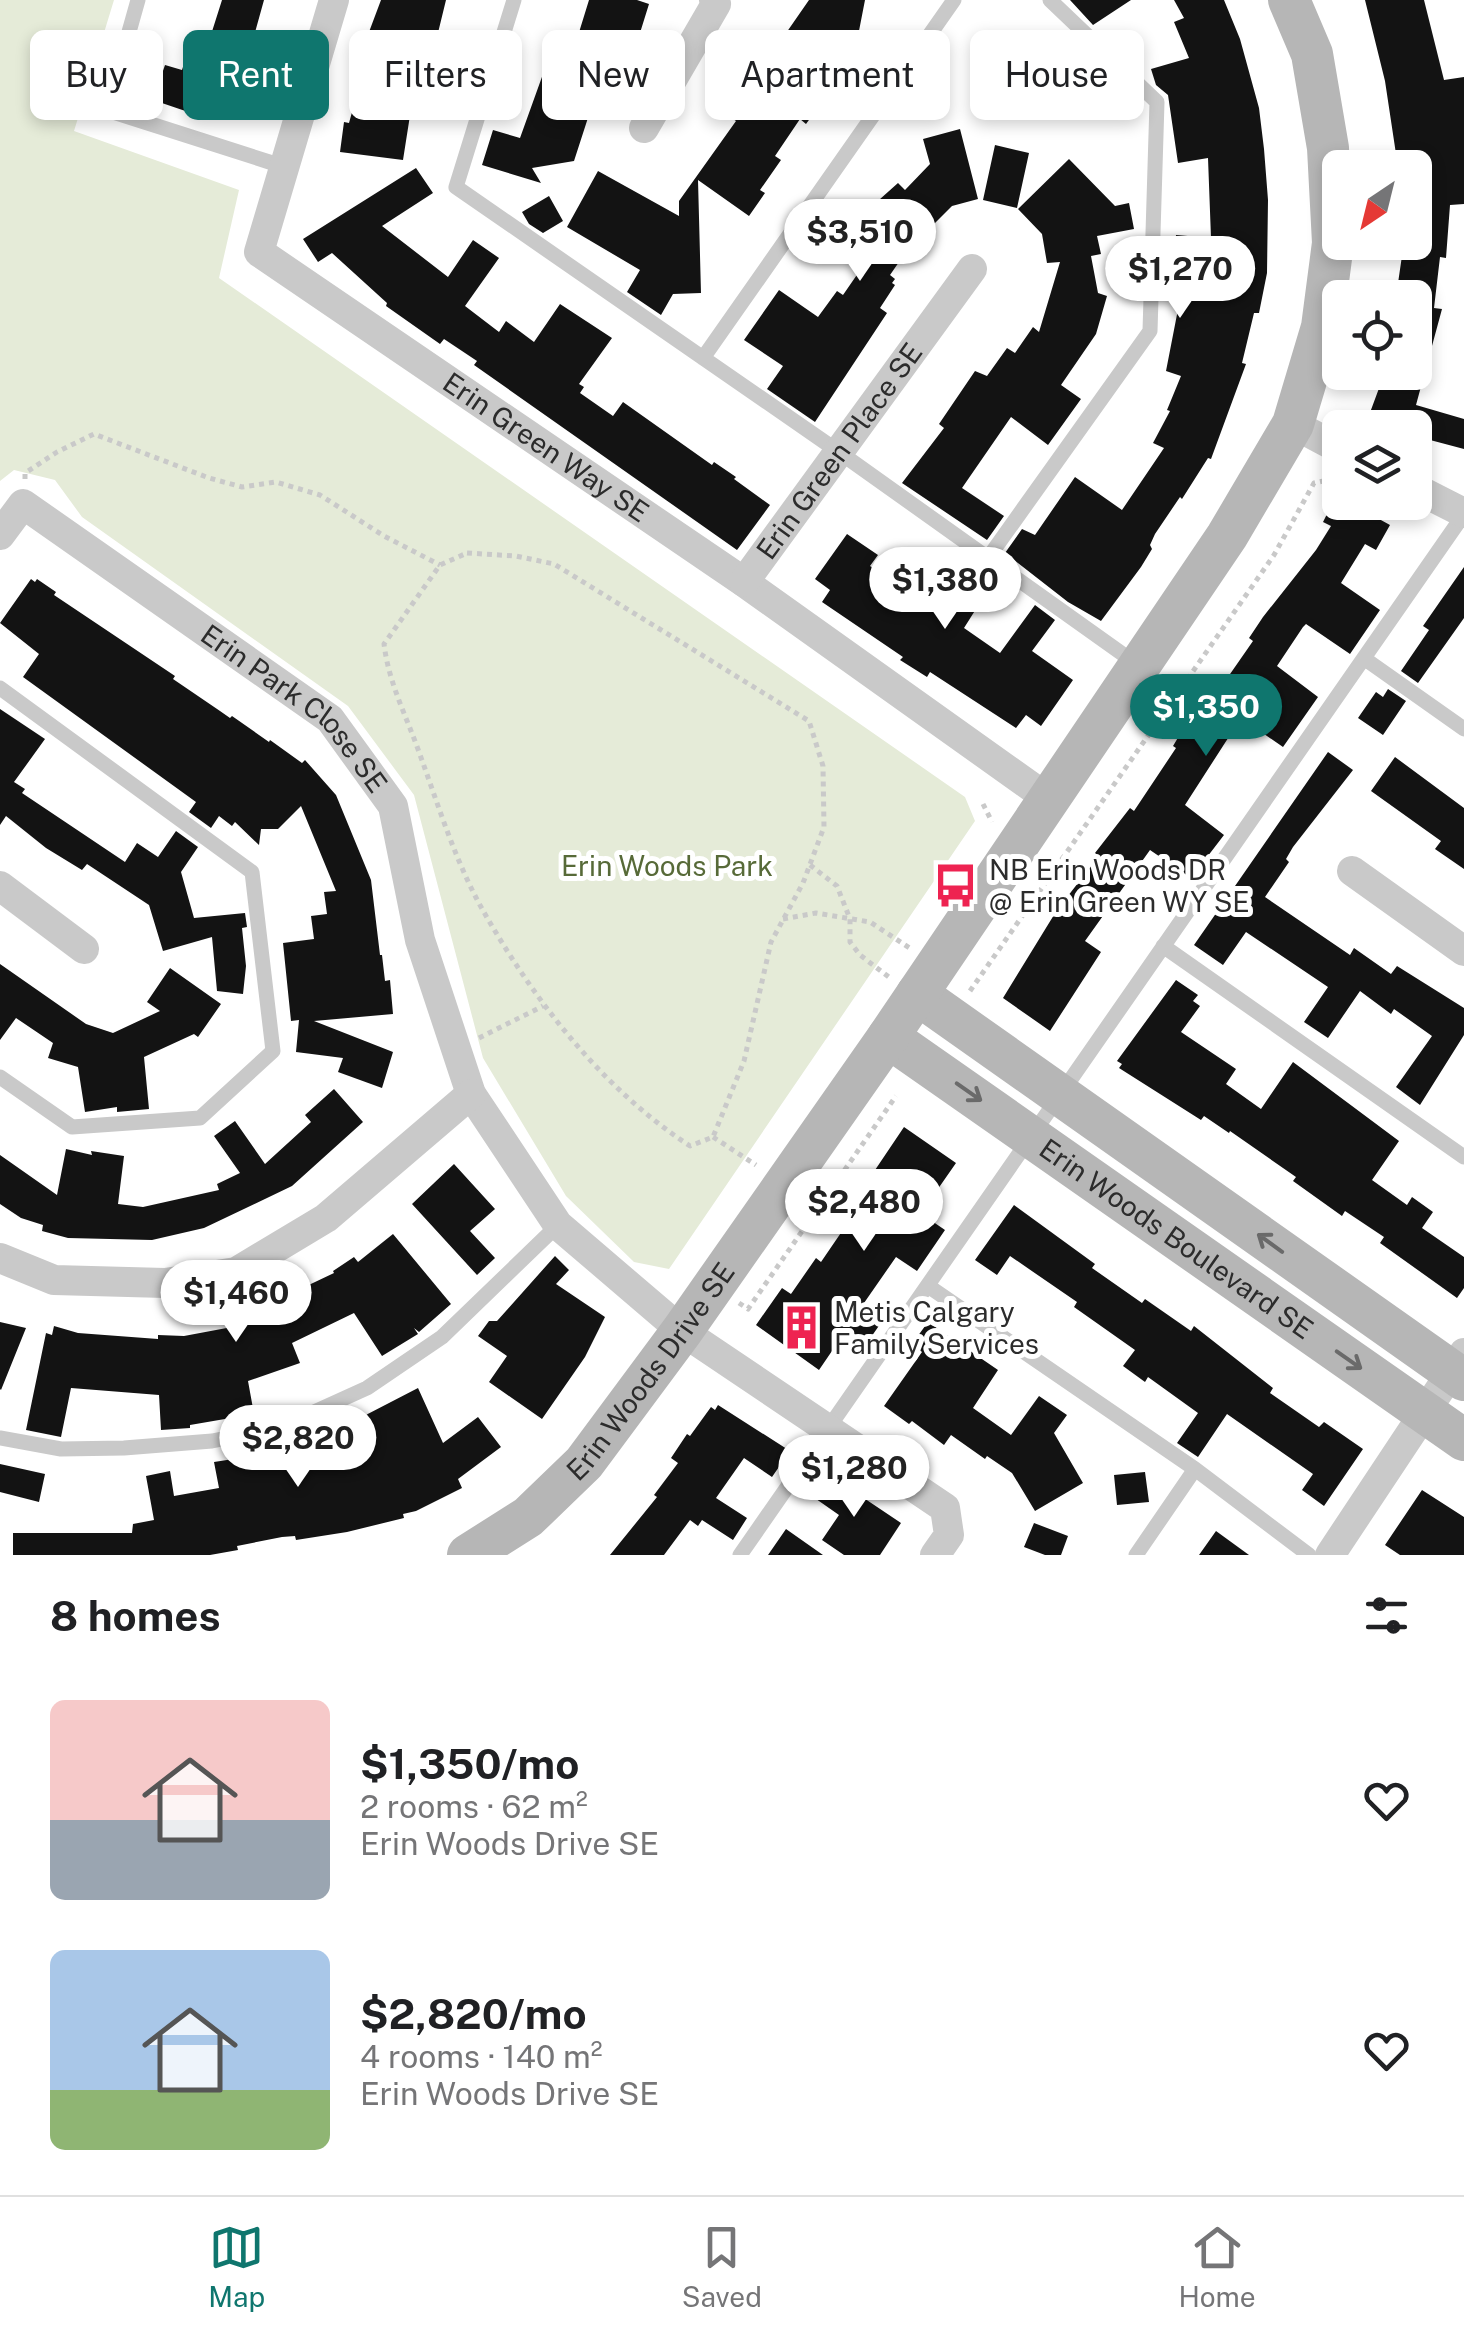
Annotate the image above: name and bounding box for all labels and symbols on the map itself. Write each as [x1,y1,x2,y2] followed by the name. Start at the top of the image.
[1322,150,1432,260] north arrow
[779,199,941,284] pin: $3,510
[1099,236,1261,321] pin: $1,270
[749,336,929,565] street label: Erin Green Place SE
[437,365,655,528] street label: Erin Green Way SE
[864,547,1026,632] pin: $1,380
[195,617,395,799] street label: Erin Park Close SE
[1125,674,1287,759] pin: $1,350
[561,849,773,882] park label: Erin Woods Park
[989,853,1250,918] place label: NB Erin Woods DR @ Erin Green WY SE
[932,862,980,910] bus stop icon: NB Erin Woods DR @ Erin Green WY SE
[954,1081,982,1102] one-way arrow
[1034,1131,1320,1345] street label: Erin Woods Boulevard SE
[783,1169,945,1254] pin: $2,480
[1257,1233,1285,1254] one-way arrow
[559,1256,741,1487] street label: Erin Woods Drive SE
[155,1260,317,1345] pin: $1,460
[834,1295,1039,1360] place label: Metis Calgary Family Services
[777,1304,825,1352] building icon: Metis Calgary Family Services
[1334,1349,1362,1370] one-way arrow
[217,1405,379,1490] pin: $2,820
[773,1435,935,1520] pin: $1,280

